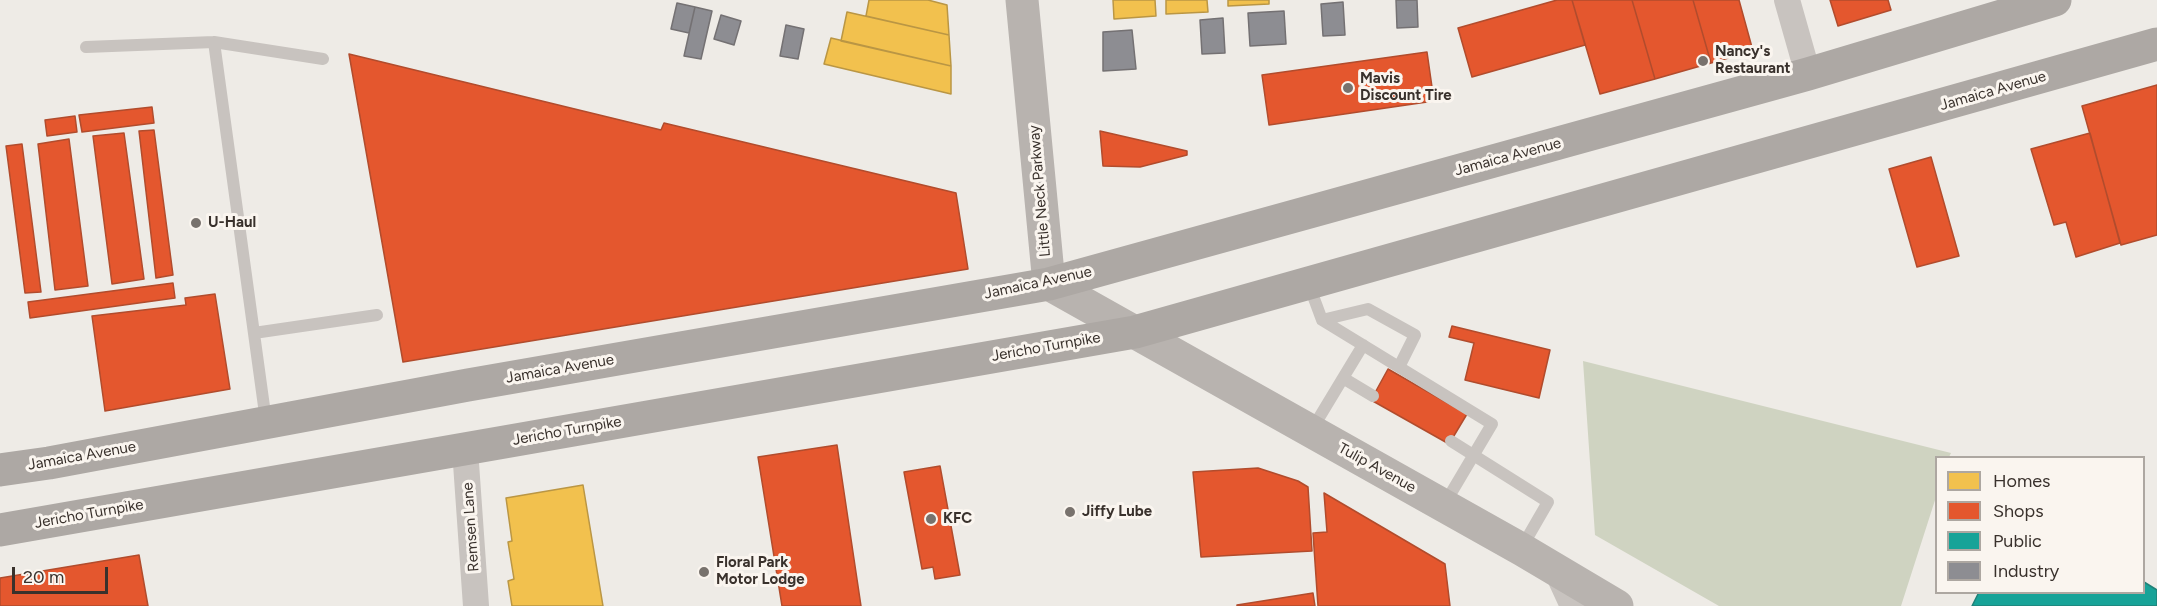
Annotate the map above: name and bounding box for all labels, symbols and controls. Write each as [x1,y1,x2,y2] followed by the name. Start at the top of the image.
[1715,43,1791,78] place label: Nancy's Restaurant
[1696,54,1710,68] marker: Nancy's Restaurant
[1938,67,2048,115] street label: Jamaica Avenue
[1360,70,1452,105] place label: Mavis Discount Tire
[1341,81,1355,95] marker: Mavis Discount Tire
[1025,124,1055,258] street label: Little Neck Parkway
[1453,134,1563,180] street label: Jamaica Avenue
[208,214,256,232] place label: U-Haul
[189,216,203,230] marker: U-Haul
[983,263,1093,303] street label: Jamaica Avenue
[990,329,1102,365] street label: Jericho Turnpike
[505,351,615,387] street label: Jamaica Avenue
[511,413,623,449] street label: Jericho Turnpike
[27,438,137,474] street label: Jamaica Avenue
[1335,439,1419,497] street label: Tulip Avenue
[1935,456,2145,594] legend
[1993,470,2051,492] text: Homes
[459,482,483,572] street label: Remsen Lane
[33,496,145,532] street label: Jericho Turnpike
[1993,500,2044,522] text: Shops
[1082,503,1152,521] place label: Jiffy Lube
[1063,505,1077,519] marker: Jiffy Lube
[943,510,972,528] place label: KFC
[924,512,938,526] marker: KFC
[1993,530,2042,552] text: Public
[716,554,804,589] place label: Floral Park Motor Lodge
[15,555,111,593] scale bar
[1993,560,2059,582] text: Industry
[697,565,711,579] marker: Floral Park Motor Lodge
[23,566,64,588] text: 20 m

